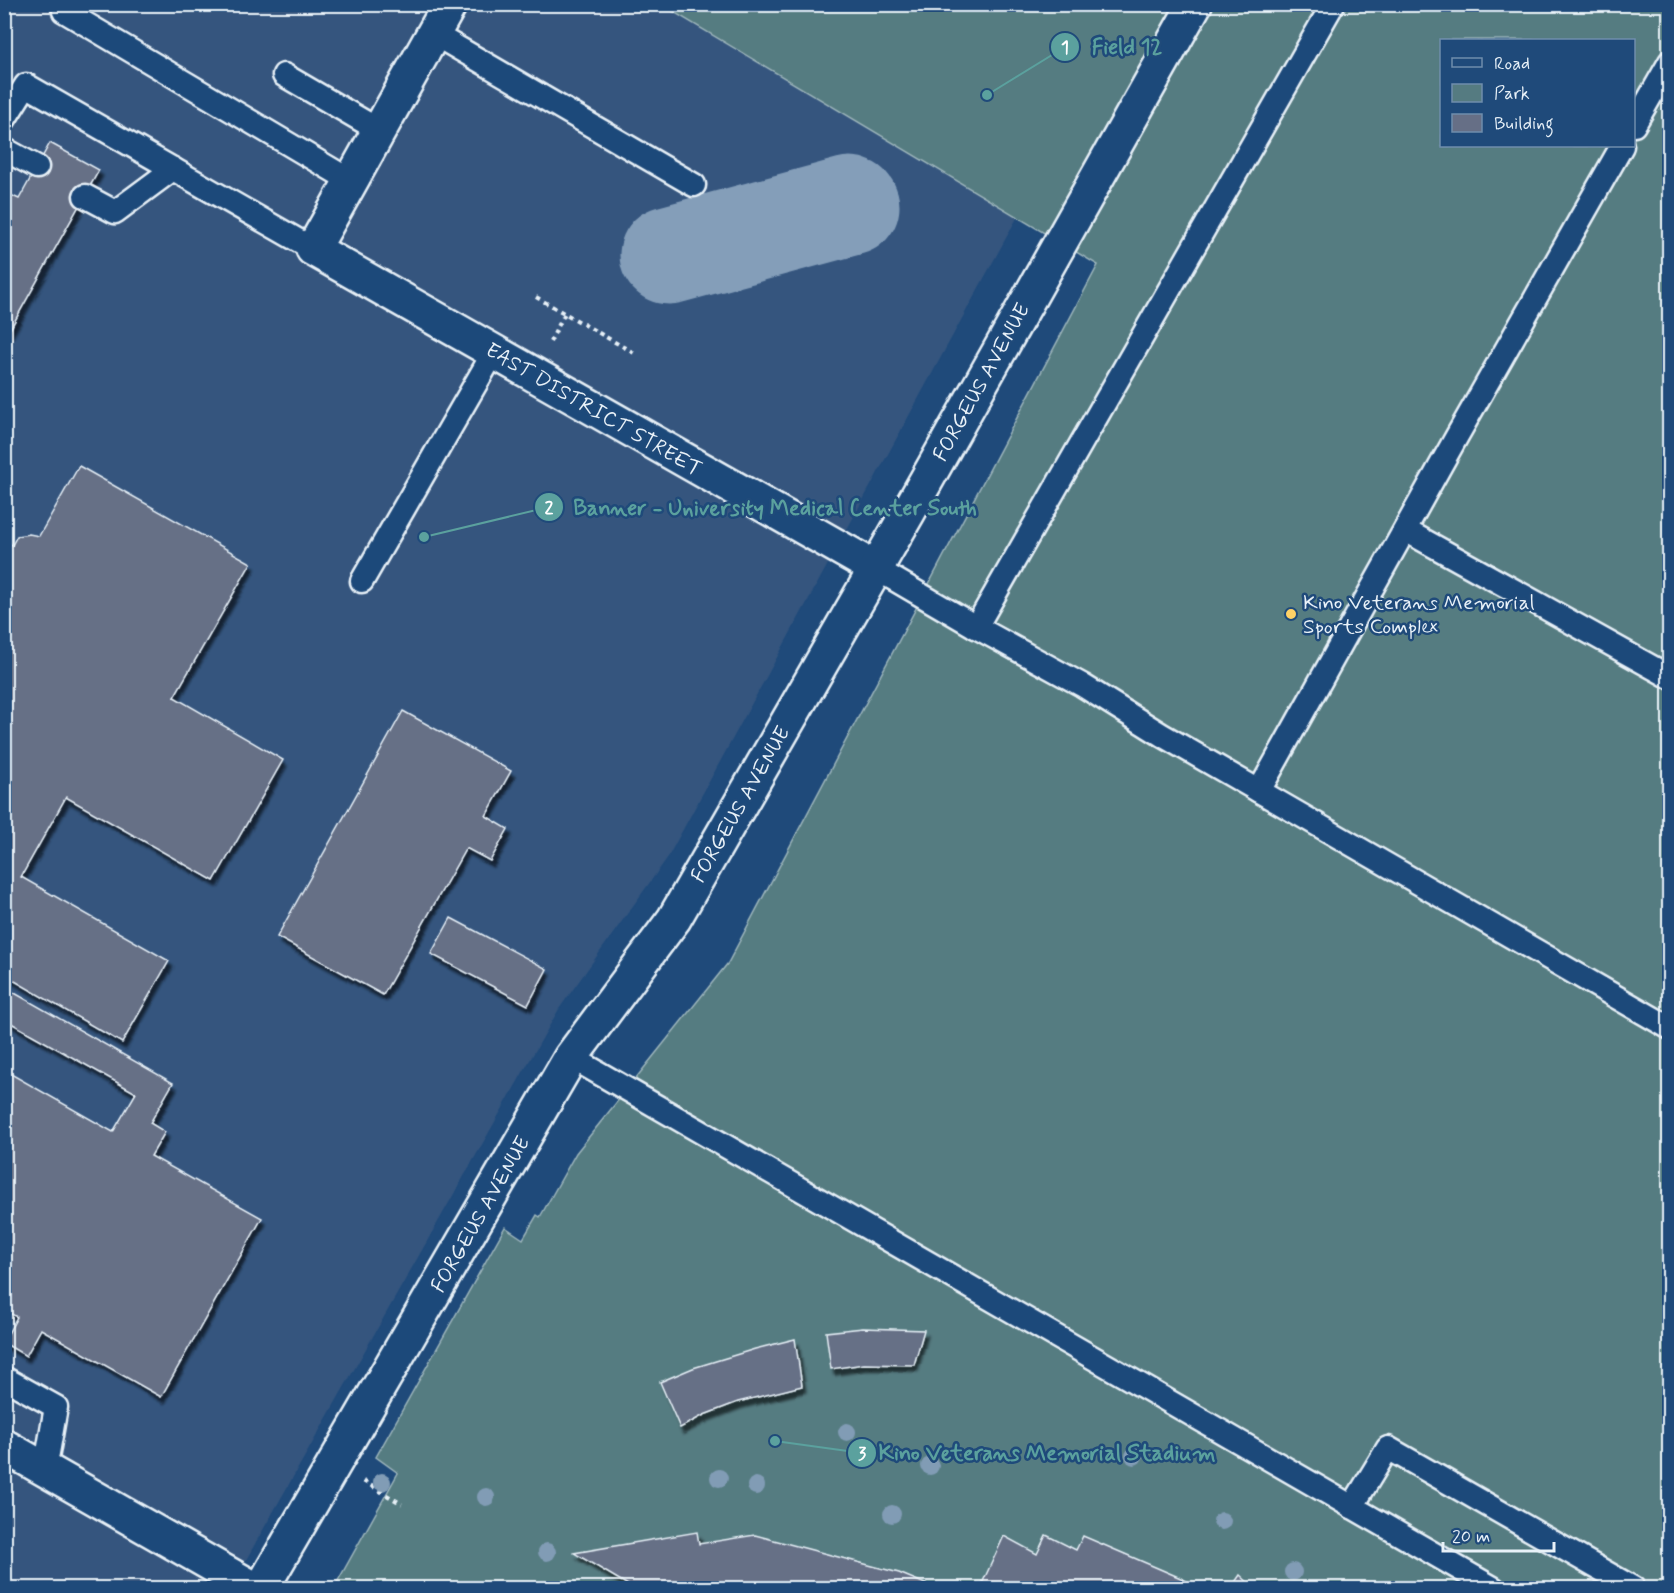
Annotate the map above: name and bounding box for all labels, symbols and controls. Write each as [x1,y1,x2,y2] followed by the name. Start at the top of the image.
[1050,27,1175,67] callout: Field 12
[1092,34,1162,62] text: Field 12
[1061,36,1069,60] text: 1
[1440,39,1635,147] legend
[1494,52,1530,76] text: Road
[1494,82,1530,106] text: Park
[1494,112,1554,138] text: Building
[927,298,1037,467] street label: FORGEUS AVENUE
[480,336,707,483] street label: EAST DISTRICT STREET
[534,487,986,527] callout: Banner - University Medical Center South
[573,495,977,523] text: Banner - University Medical Center South
[545,496,554,520] text: 2
[1303,589,1535,641] place label: Kino Veterans Memorial Sports Complex
[1284,607,1298,621] marker: Kino Veterans Memorial Sports Complex
[685,721,797,888] street label: FORGEUS AVENUE
[425,1131,537,1298] street label: FORGEUS AVENUE
[847,1433,1216,1473] callout: Kino Veterans Memorial Stadium
[879,1440,1216,1468] text: Kino Veterans Memorial Stadium
[858,1442,867,1466] text: 3
[1443,1515,1554,1553] scale bar
[1452,1525,1490,1549] text: 20 m

